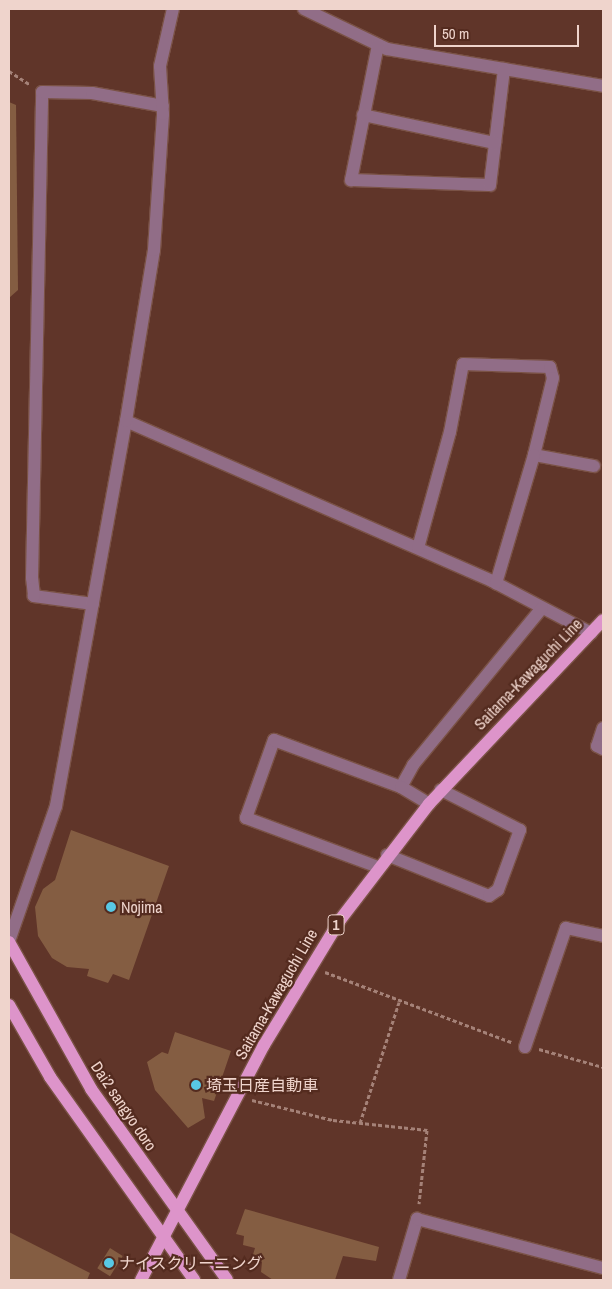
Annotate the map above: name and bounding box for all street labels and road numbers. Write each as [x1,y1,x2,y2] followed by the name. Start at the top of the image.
[470,614,586,734] street label: Saitama-Kawaguchi Line
[327,912,345,938] road number: 1
[231,925,321,1063] street label: Saitama-Kawaguchi Line
[87,1058,161,1154] street label: Dai2 sangyo doro

